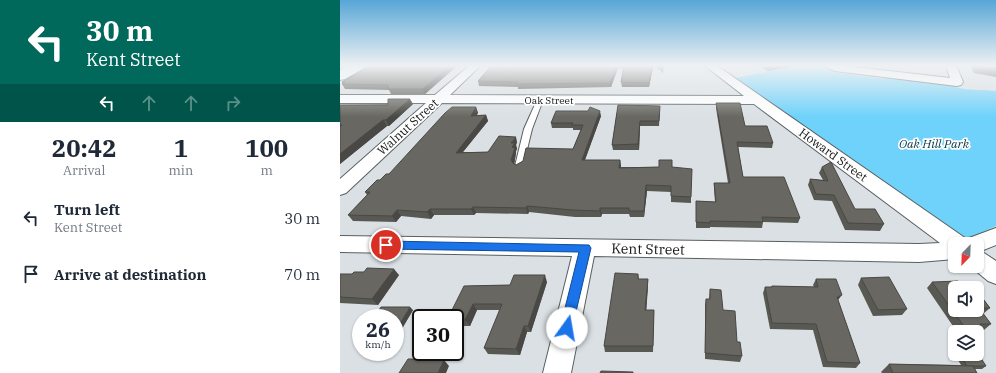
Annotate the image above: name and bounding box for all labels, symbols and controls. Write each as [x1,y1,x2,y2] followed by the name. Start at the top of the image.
[86,12,153,49] text: 30 m
[20,16,72,68] icon: left
[86,48,181,71] text: Kent Street
[96,92,118,114] icon: left
[138,92,160,114] icon: ahead
[180,92,202,114] icon: ahead
[222,92,244,114] icon: right
[525,94,574,107] street label: Oak Street
[374,95,441,158] street label: Walnut Street
[796,125,870,184] street label: Howard Street
[52,132,117,164] text: 20:42
[174,132,188,164] text: 1
[245,132,288,164] text: 100
[899,136,970,151] park label: Oak Hill Park
[63,162,105,179] text: Arrival
[168,162,193,179] text: min
[260,162,273,179] text: m
[54,200,120,219] text: Turn left
[20,207,42,229] icon: left
[284,209,320,228] text: 30 m
[54,219,122,236] text: Kent Street
[369,228,403,262] pin
[375,234,397,256] icon: arrive
[948,237,984,273] north arrow
[948,237,984,361] map controls
[611,239,685,259] street label: Kent Street
[20,263,42,285] icon: arrive
[54,265,206,284] text: Arrive at destination
[284,265,320,284] text: 70 m
[948,281,984,317] button: sound
[546,307,588,349] position arrow
[412,309,464,361] speed limit sign: 30
[366,316,390,343] text: 26
[948,325,984,361] button: layers
[365,338,391,351] text: km/h

